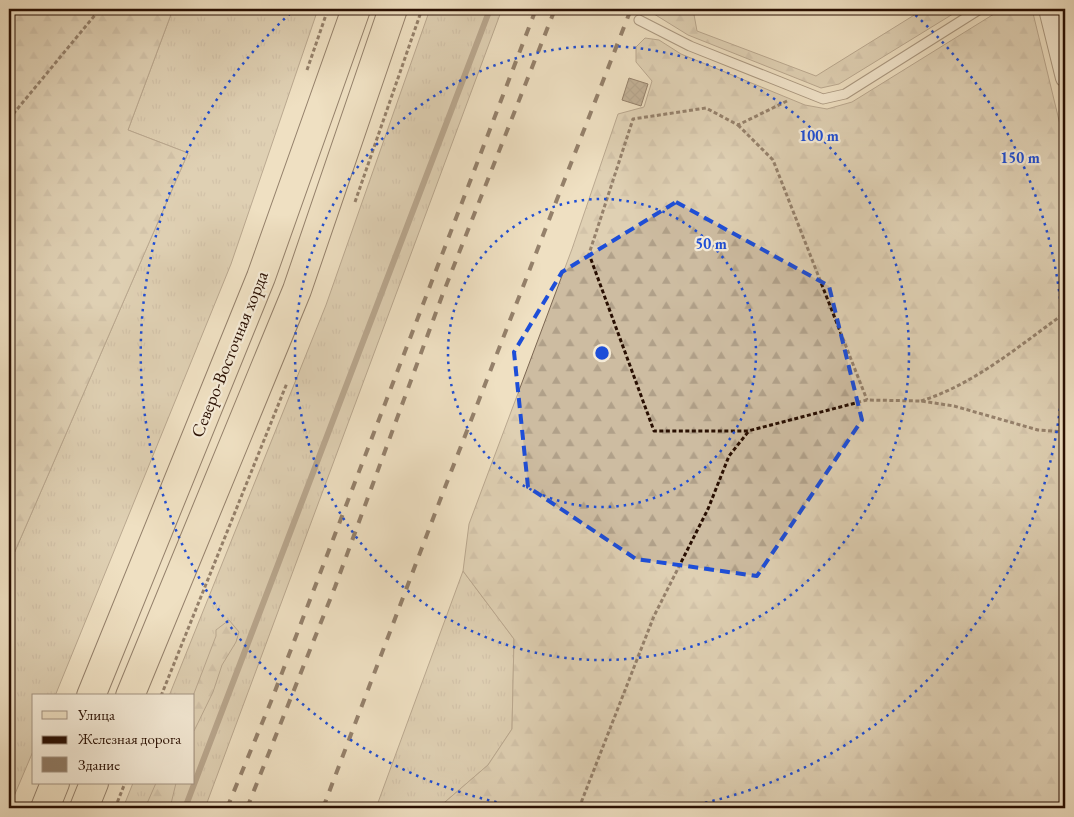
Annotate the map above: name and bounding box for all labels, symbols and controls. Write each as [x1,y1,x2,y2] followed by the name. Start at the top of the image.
[799,126,839,145] text: 100 m
[1000,148,1040,167] text: 150 m
[695,234,727,253] text: 50 m
[185,267,273,441] street label: Северо-Восточная хорда
[593,344,611,362] centre of rings
[32,694,195,784] legend
[77,705,115,724] text: Улица
[77,729,181,748] text: Железная дорога
[78,755,120,774] text: Здание

